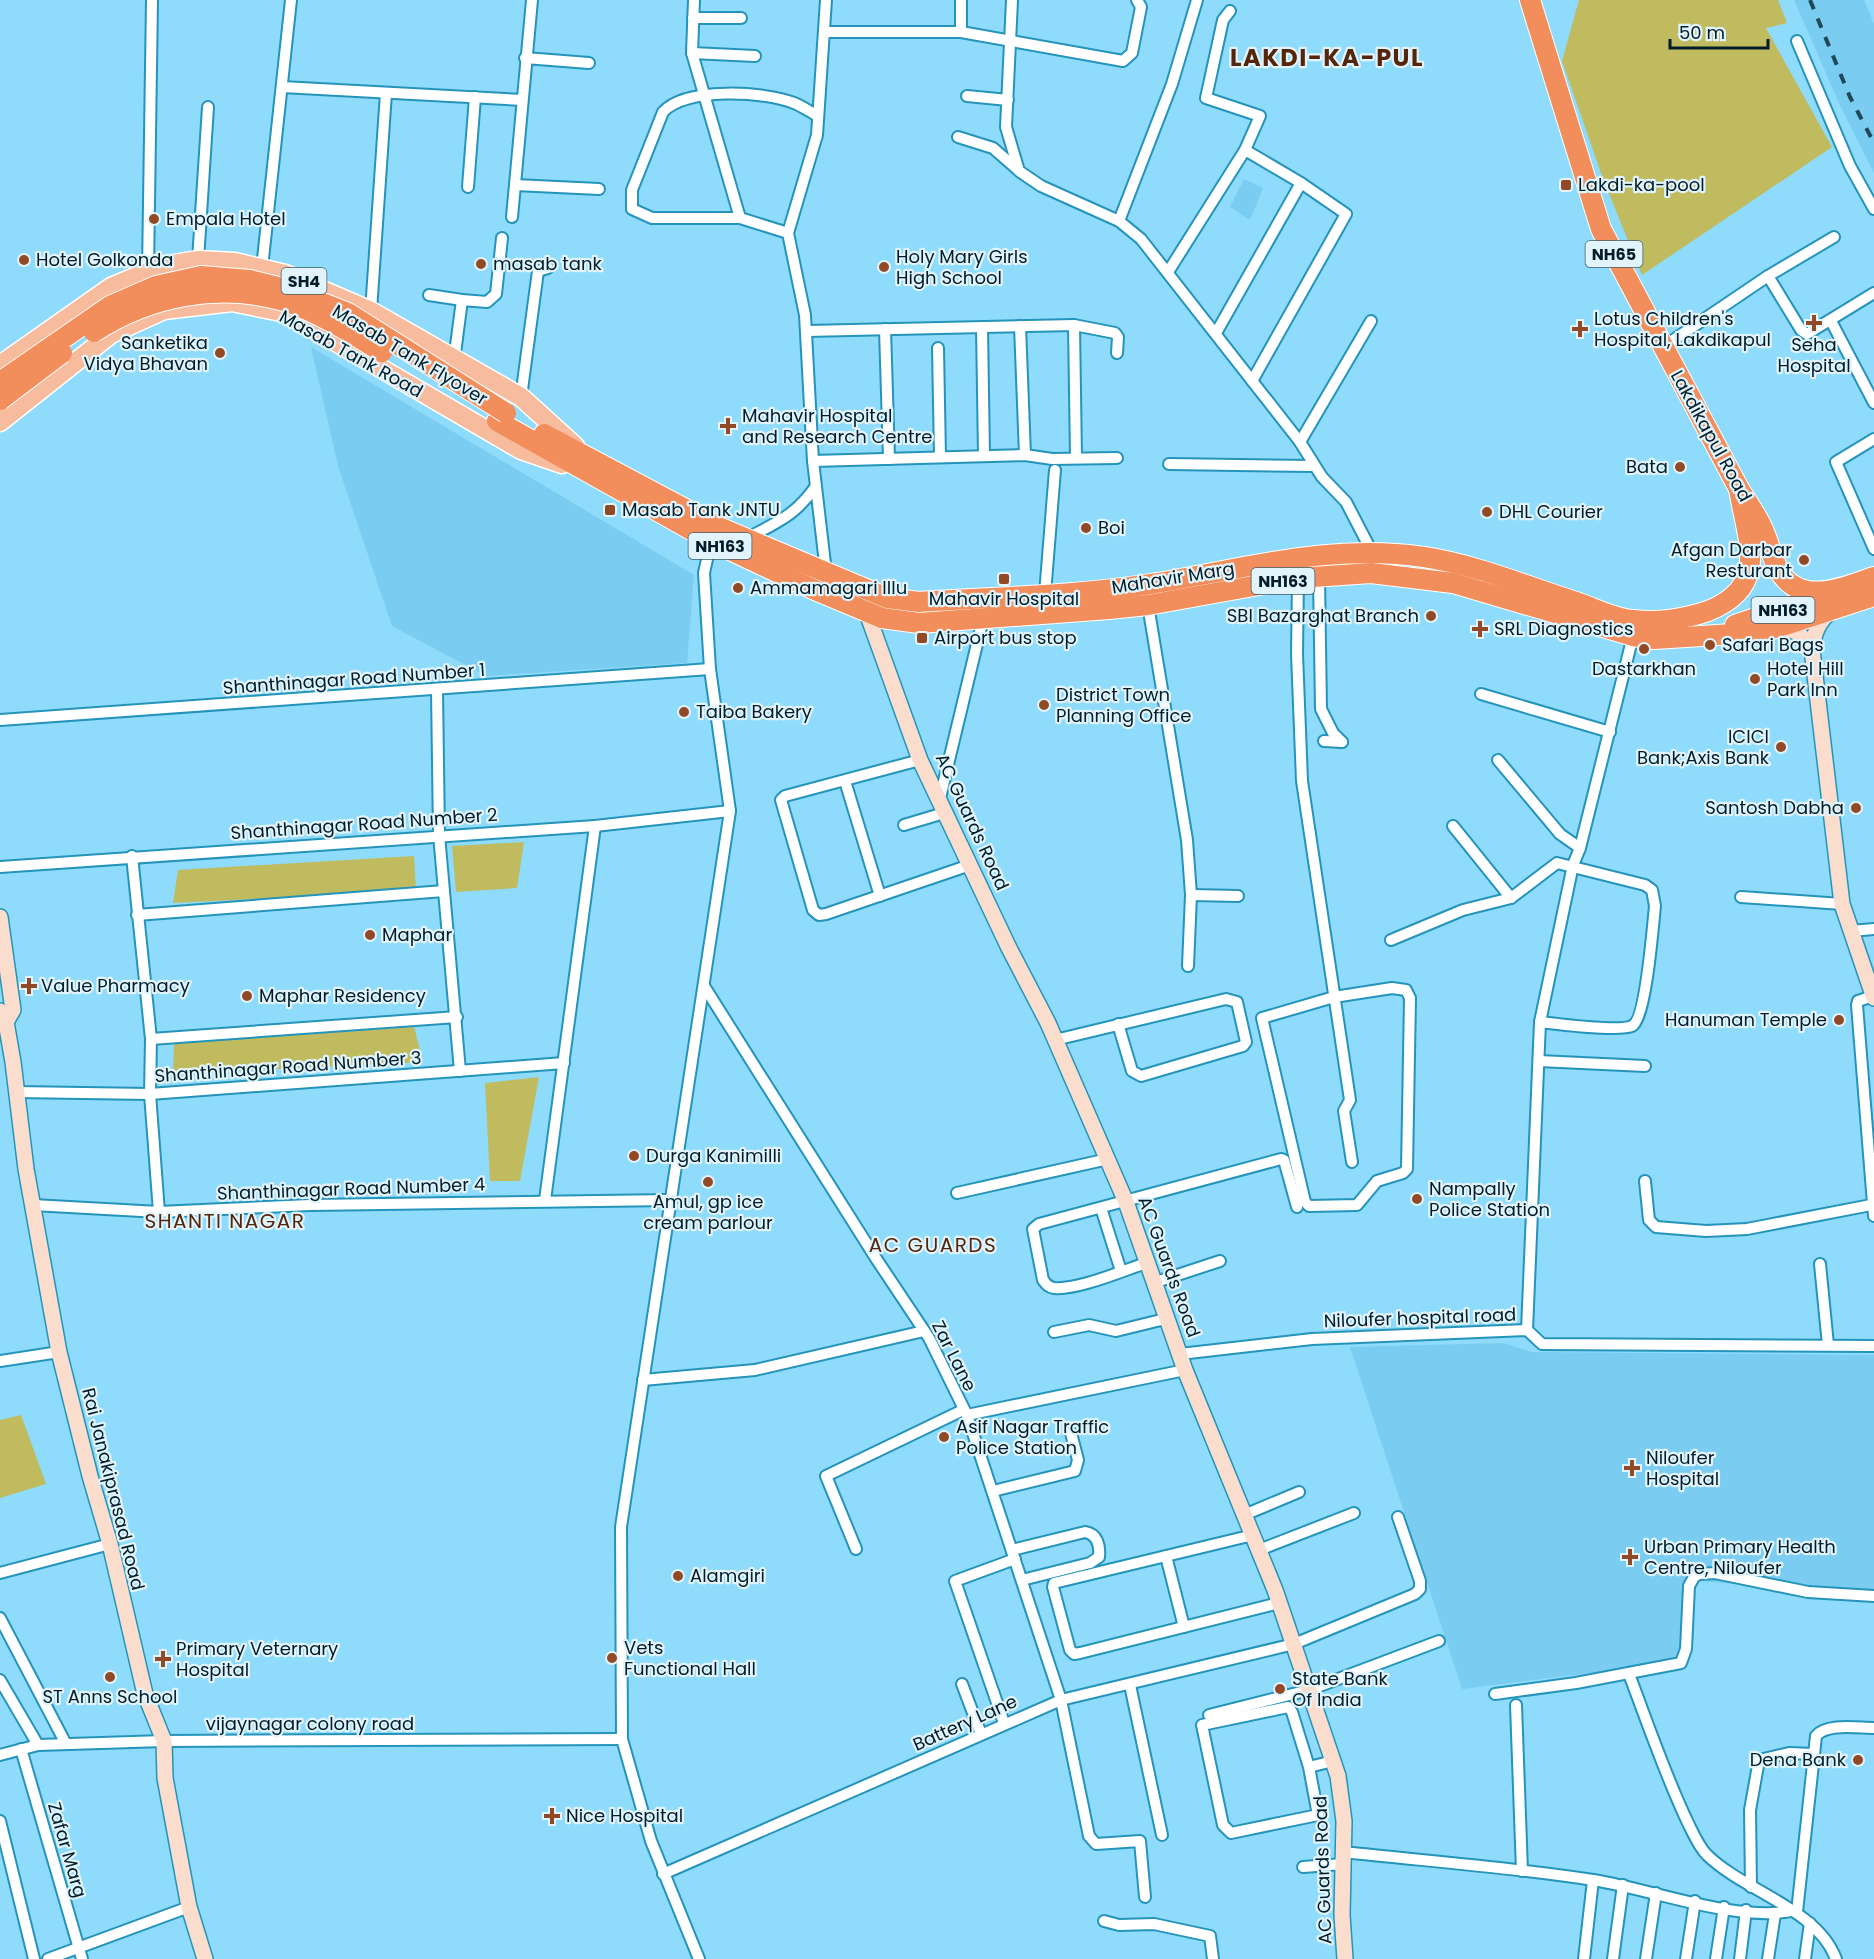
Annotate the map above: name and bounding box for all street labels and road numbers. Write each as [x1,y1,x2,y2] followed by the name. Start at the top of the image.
[1586,241,1642,267] road number: NH65
[282,268,326,294] road number: SH4
[328,298,493,411] street label: Masab Tank Flyover
[275,304,427,403] street label: Masab Tank Road
[1665,365,1758,506] street label: Lakdikapul Road
[688,533,752,559] road number: NH163
[1110,555,1236,600] street label: Mahavir Marg
[1252,568,1314,594] road number: NH163
[1752,597,1814,623] road number: NH163
[222,657,486,700] street label: Shanthinagar Road Number 1
[930,749,1015,894] street label: AC Guards Road
[230,802,498,845] street label: Shanthinagar Road Number 2
[154,1045,422,1088] street label: Shanthinagar Road Number 3
[216,1171,485,1206] street label: Shanthinagar Road Number 4
[1132,1193,1207,1341] street label: AC Guards Road
[1323,1302,1517,1333] street label: Niloufer hospital road
[926,1316,983,1395] street label: Zar Lane
[76,1385,151,1593] street label: Rai Janakiprasad Road
[909,1688,1021,1757] street label: Battery Lane
[206,1711,414,1736] street label: vijaynagar colony road
[1307,1795,1338,1945] street label: AC Guards Road
[42,1799,93,1900] street label: Zafar Marg

